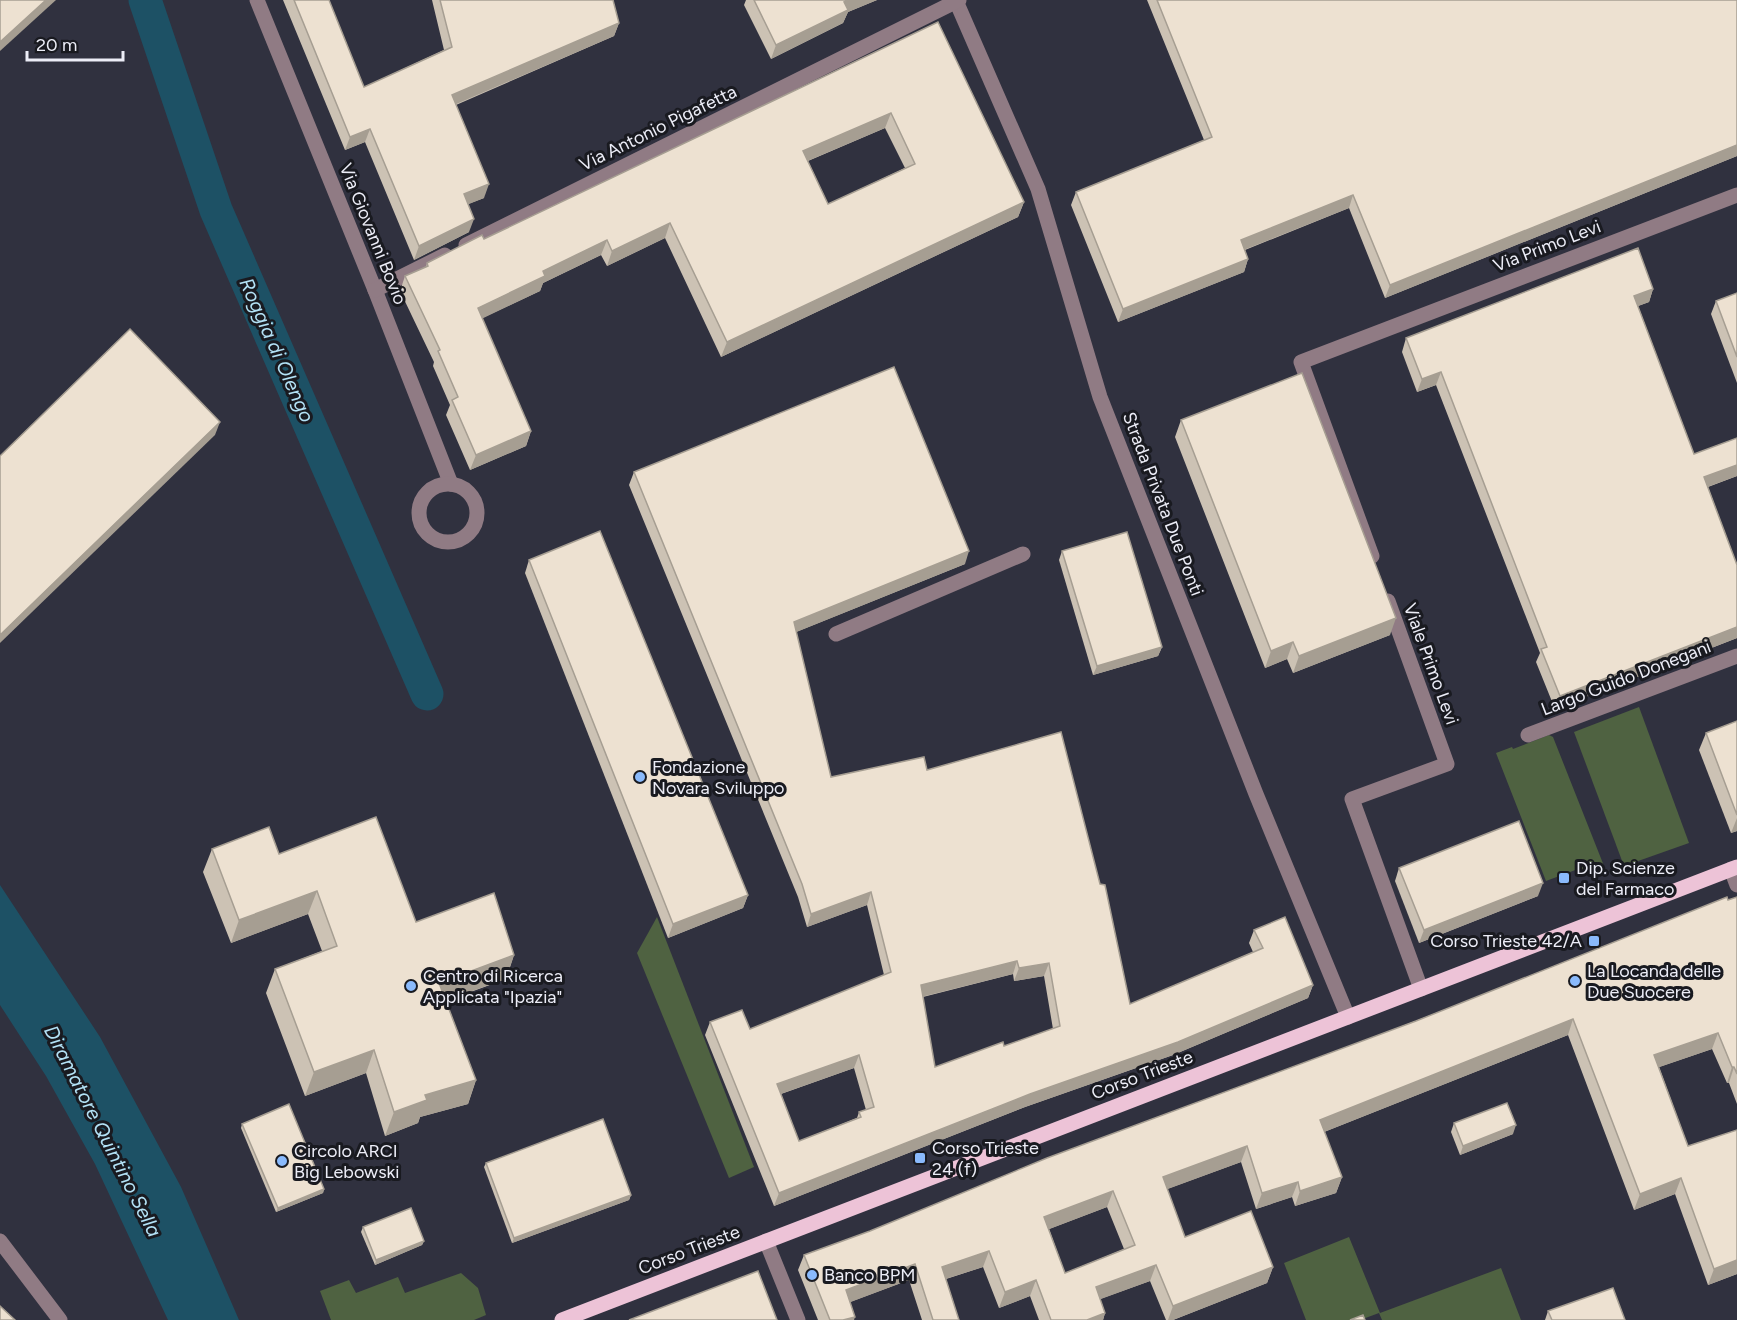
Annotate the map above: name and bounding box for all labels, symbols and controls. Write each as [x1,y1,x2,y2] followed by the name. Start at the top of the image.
[27,24,123,62] scale bar
[36,34,77,56] text: 20 m
[576,80,740,176] street label: Via Antonio Pigafetta
[335,160,411,308] street label: Via Giovanni Bovio
[1490,215,1604,277] street label: Via Primo Levi
[234,274,320,426] water label: Roggia di Olengo
[1118,409,1208,599] street label: Strada Privata Due Ponti
[1399,600,1463,728] street label: Viale Primo Levi
[1538,635,1714,721] street label: Largo Guido Donegani
[652,756,784,799] place label: Fondazione Novara Sviluppo
[633,770,647,784] marker: Fondazione Novara Sviluppo
[1576,857,1675,900] place label: Dip. Scienze del Farmaco
[1557,871,1571,885] marker: Dip. Scienze del Farmaco
[1430,930,1582,952] place label: Corso Trieste 42/A
[1587,934,1601,948] marker: Corso Trieste 42/A
[1587,960,1721,1003] place label: La Locanda delle Due Suocere
[423,965,563,1008] place label: Centro di Ricerca Applicata "Ipazia"
[1568,974,1582,988] marker: La Locanda delle Due Suocere
[404,979,418,993] marker: Centro di Ricerca Applicata "Ipazia"
[39,1021,167,1241] water label: Diramatore Quintino Sella
[1088,1046,1196,1104] street label: Corso Trieste
[932,1137,1039,1180] place label: Corso Trieste 24 (f)
[294,1140,400,1183] place label: Circolo ARCI Big Lebowski
[913,1151,927,1165] marker: Corso Trieste 24 (f)
[275,1154,289,1168] marker: Circolo ARCI Big Lebowski
[635,1221,743,1279] street label: Corso Trieste
[824,1264,916,1286] place label: Banco BPM
[805,1268,819,1282] marker: Banco BPM

